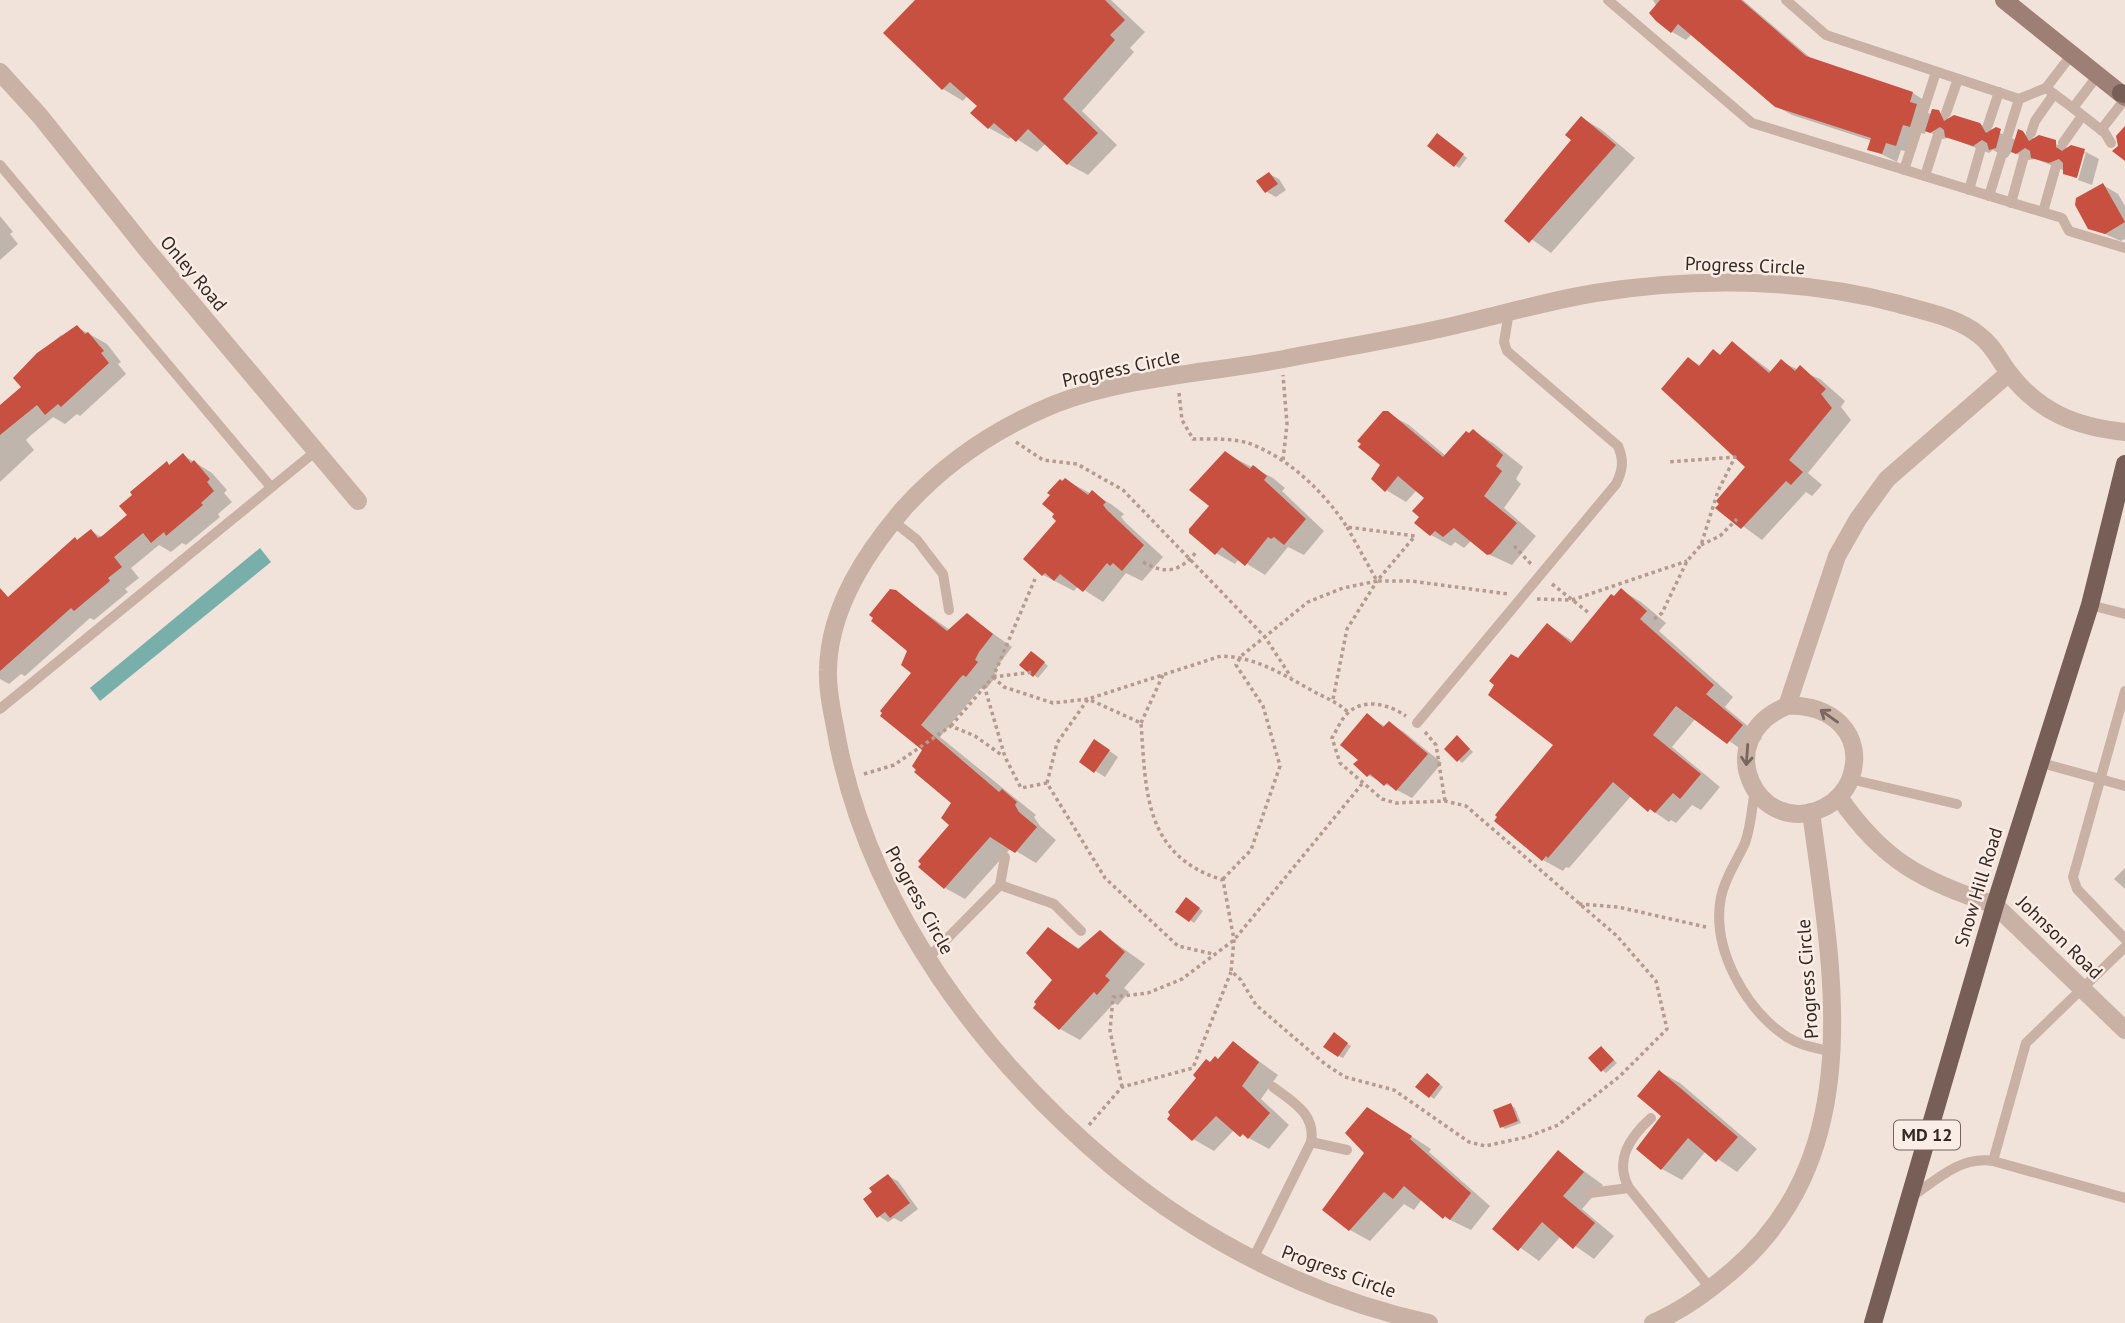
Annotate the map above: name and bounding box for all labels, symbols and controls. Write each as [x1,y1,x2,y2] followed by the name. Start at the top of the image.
[155,230,233,316] street label: Onley Road
[1685,251,1805,279] street label: Progress Circle
[1060,344,1182,392] street label: Progress Circle
[1820,709,1839,723] one-way arrow
[1740,743,1753,766] one-way arrow
[1949,825,2007,949] street label: Snow Hill Road
[880,842,960,958] street label: Progress Circle
[2011,889,2108,984] street label: Johnson Road
[1791,918,1823,1040] street label: Progress Circle
[1894,1120,1960,1150] road number: MD 12
[1278,1239,1400,1303] street label: Progress Circle

